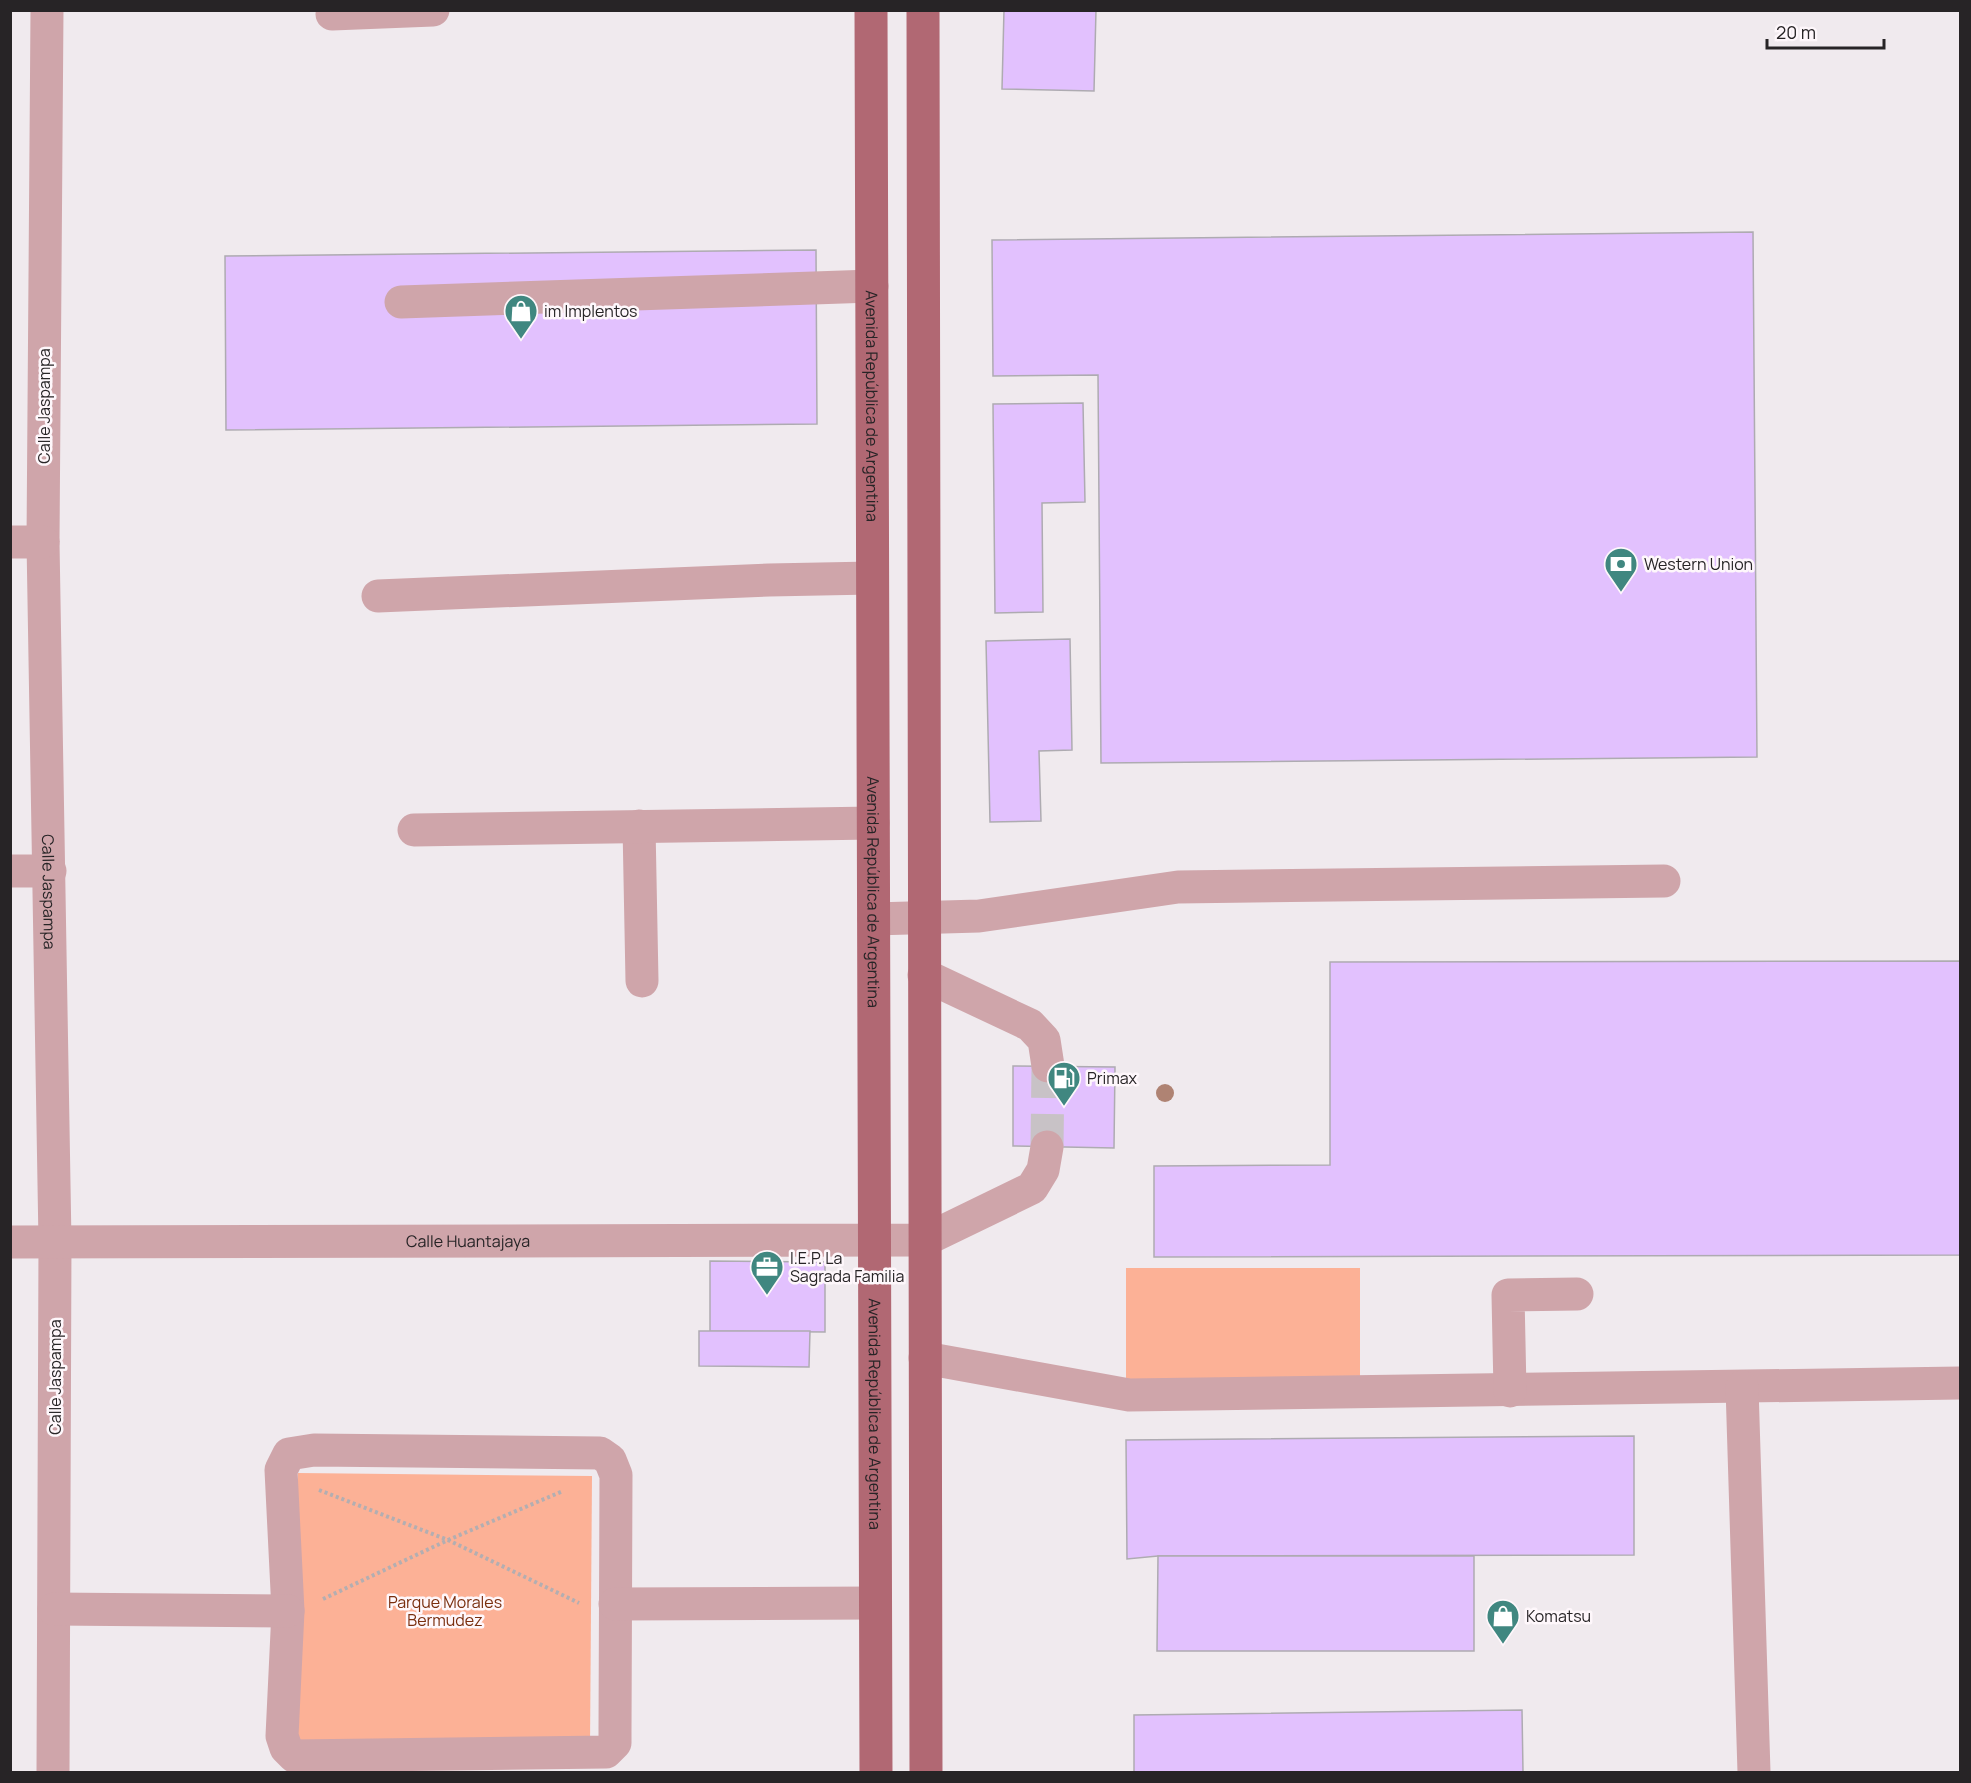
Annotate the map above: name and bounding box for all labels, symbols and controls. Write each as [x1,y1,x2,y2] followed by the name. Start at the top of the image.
[1767,12,1884,50] scale bar
[1776,20,1816,44] text: 20 m
[861,290,883,522] street label: Avenida República de Argentina
[503,293,539,340] shop icon: im Implentos
[544,300,638,322] place label: im Implentos
[33,348,55,464] street label: Calle Jaspampa
[1603,546,1639,593] bank icon: Western Union
[1644,553,1753,575] place label: Western Union
[862,776,885,1008] street label: Avenida República de Argentina
[37,834,61,950] street label: Calle Jaspampa
[1046,1060,1082,1107] fuel station icon: Primax
[1087,1067,1138,1089] place label: Primax
[406,1230,530,1252] street label: Calle Huantajaya
[790,1247,904,1287] place label: I.E.P. La Sagrada Familia
[749,1249,785,1296] office icon: I.E.P. La Sagrada Familia
[864,1298,886,1530] street label: Avenida República de Argentina
[44,1319,66,1435] street label: Calle Jaspampa
[388,1591,502,1631] park label: Parque Morales Bermudez
[1485,1598,1521,1645] shop icon: Komatsu
[1526,1605,1591,1627] place label: Komatsu

